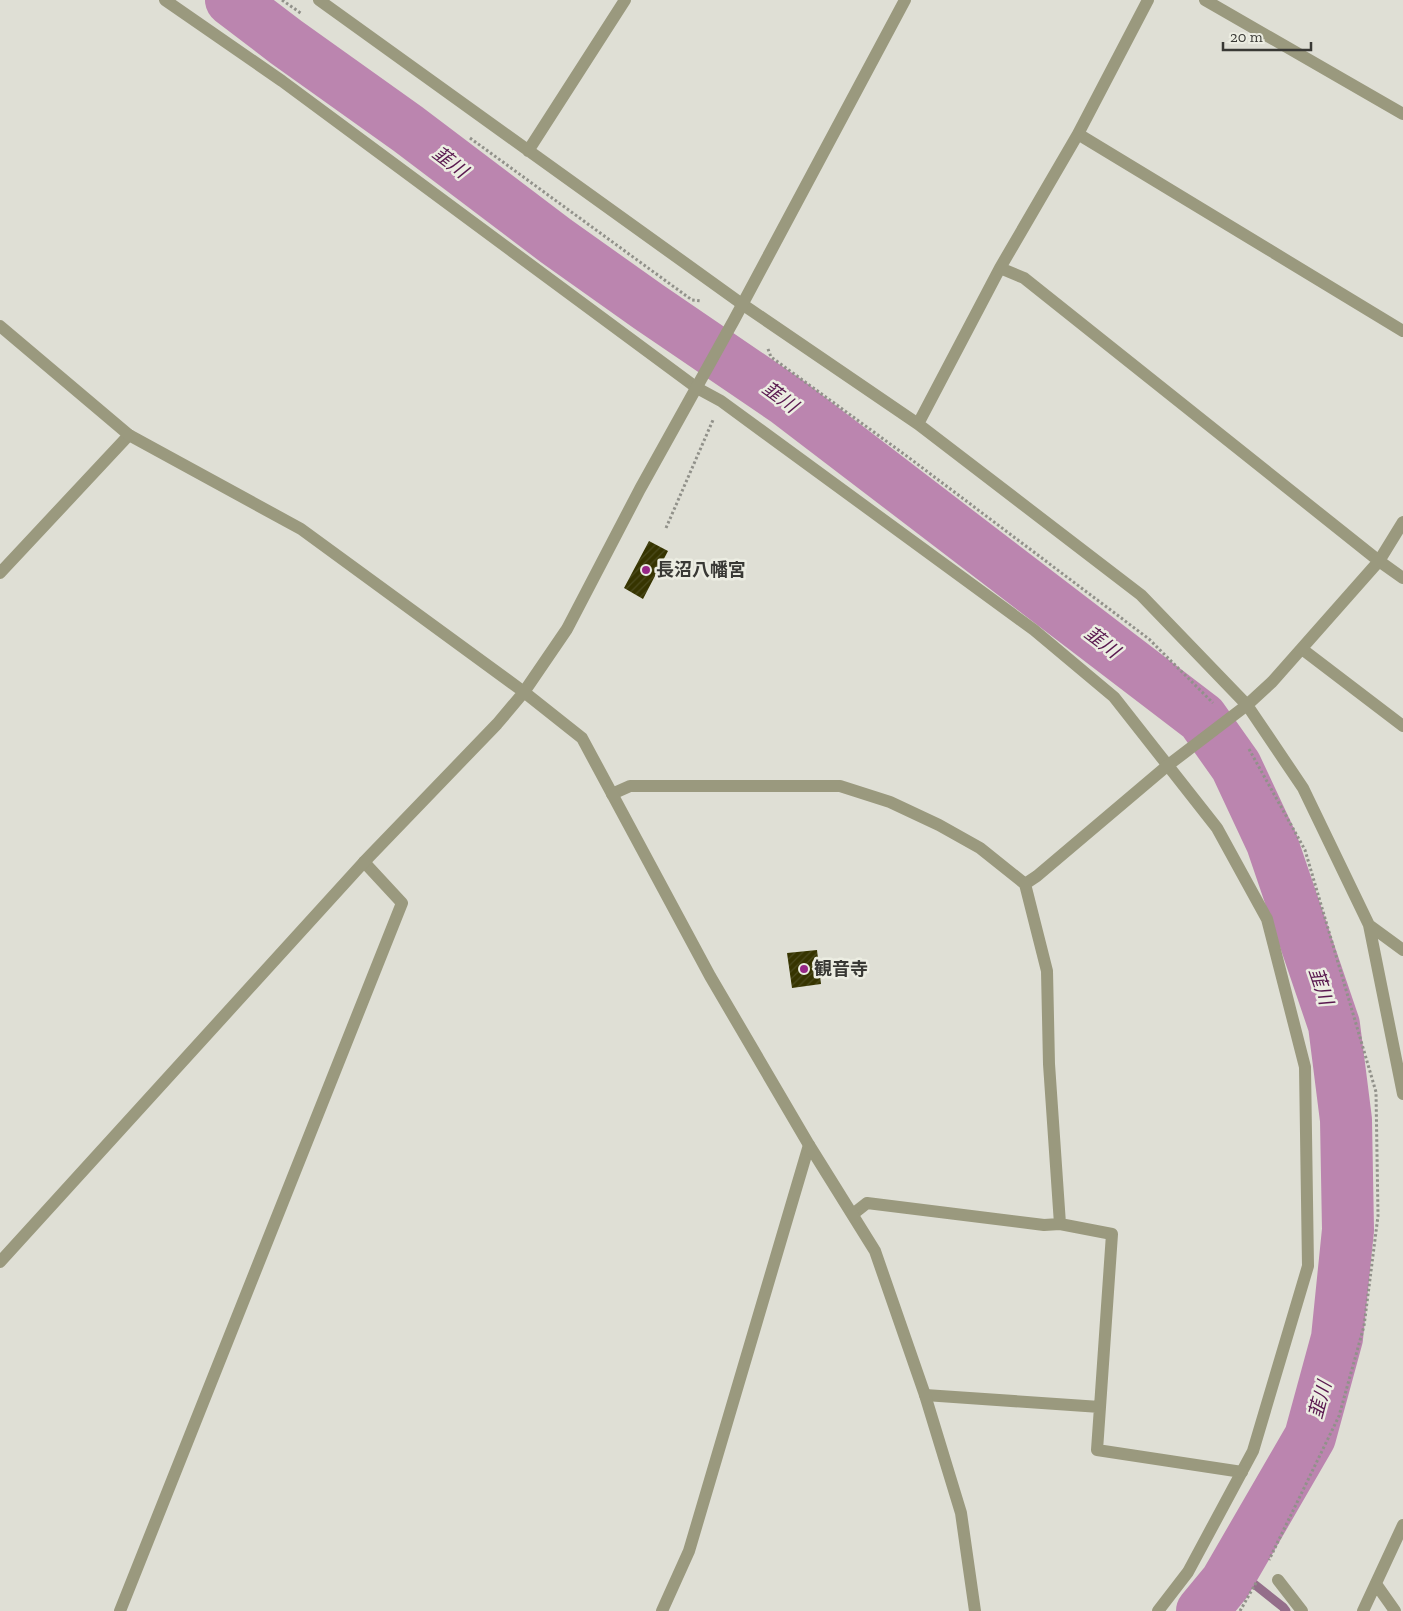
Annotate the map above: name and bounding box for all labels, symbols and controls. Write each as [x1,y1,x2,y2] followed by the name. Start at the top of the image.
[1223,20,1310,52] scale bar
[1230,28,1263,46] text: 20 m
[428,141,474,184] water label: 韮川
[758,377,804,419] water label: 韮川
[656,559,746,581] place label: 長沼八幡宮
[640,564,652,576] marker: 長沼八幡宮
[1080,621,1126,664] water label: 韮川
[814,958,868,980] place label: 観音寺
[798,963,810,975] marker: 観音寺
[1304,964,1339,1010] water label: 韮川
[1304,1377,1337,1421] water label: 韮川

